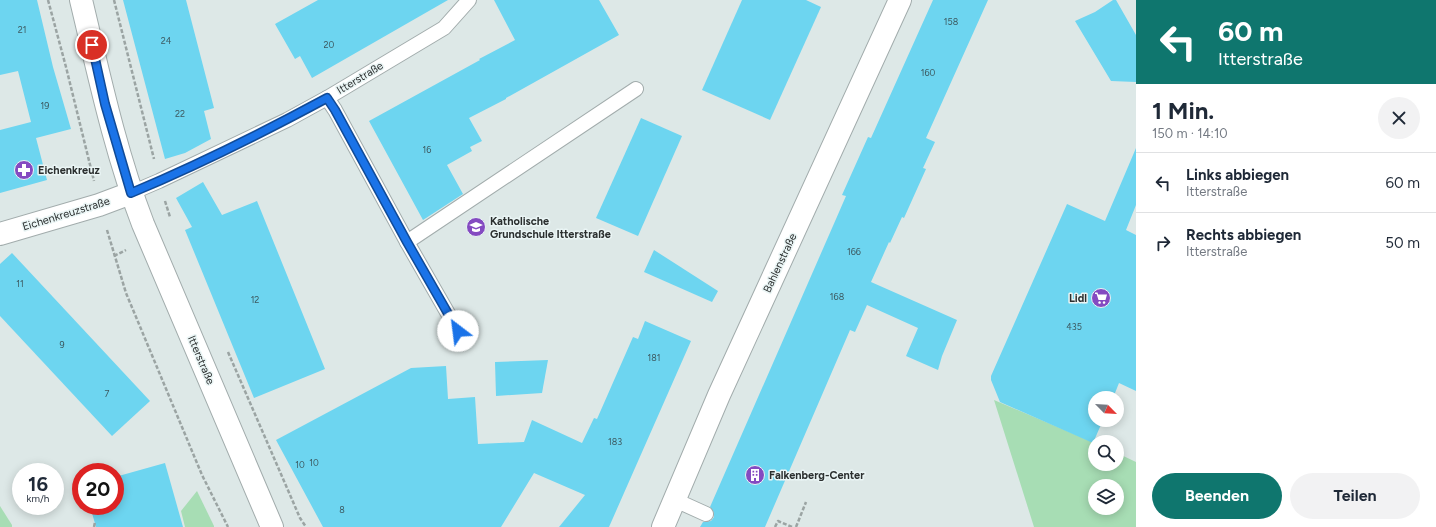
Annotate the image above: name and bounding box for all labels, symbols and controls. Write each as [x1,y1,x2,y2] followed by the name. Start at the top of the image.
[1218,14,1283,48] text: 60 m
[944,16,959,27] house number: 158
[1152,16,1204,68] icon: left
[18,24,26,35] house number: 21
[75,28,109,62] pin
[81,34,103,56] icon: arrive
[161,35,172,46] house number: 24
[324,39,335,50] house number: 20
[1218,48,1303,70] text: Itterstraße
[334,59,386,97] street label: Itterstraße
[921,67,936,78] house number: 160
[1152,96,1214,125] text: 1 Min.
[1378,97,1420,139] button: close
[41,100,49,111] house number: 19
[175,108,185,119] house number: 22
[1152,126,1228,141] text: 150 m · 14:10
[423,144,431,155] house number: 16
[13,159,35,181] pharmacy icon: Eichenkreuz
[38,164,100,177] place label: Eichenkreuz
[1186,166,1289,184] text: Links abbiegen
[1152,172,1174,194] icon: left
[1385,174,1420,192] text: 60 m
[1186,184,1247,199] text: Itterstraße
[21,195,111,233] street label: Eichenkreuzstraße
[490,215,611,241] place label: Katholische Grundschule Itterstraße
[465,216,487,238] school or university icon: Katholische Grundschule Itterstraße
[1186,226,1301,244] text: Rechts abbiegen
[761,231,799,295] street label: Bahlenstraße
[1152,232,1174,254] icon: right
[1385,234,1420,252] text: 50 m
[1186,244,1247,259] text: Itterstraße
[847,246,861,257] house number: 166
[16,278,24,289] house number: 11
[1090,287,1112,309] supermarket icon: Lidl
[830,291,845,302] house number: 168
[1069,292,1087,305] place label: Lidl
[251,294,259,305] house number: 12
[437,310,479,352] position arrow
[1066,321,1082,332] house number: 435
[185,334,217,386] street label: Itterstraße
[59,339,65,350] house number: 9
[648,352,660,363] house number: 181
[105,388,110,399] house number: 7
[1088,391,1124,427] north arrow
[1088,391,1124,515] map controls
[1088,435,1124,471] button: search
[608,436,622,447] house number: 183
[309,457,319,468] house number: 10
[295,459,305,470] house number: 10
[72,463,124,515] speed limit sign: 20
[744,464,766,486] building icon: Falkenberg-Center
[769,469,865,482] place label: Falkenberg-Center
[28,472,48,496] text: 16
[1152,473,1282,519] button: Beenden
[1290,473,1420,519] button: Teilen
[1088,479,1124,515] button: layers
[27,492,49,505] text: km/h
[339,504,345,515] house number: 8

